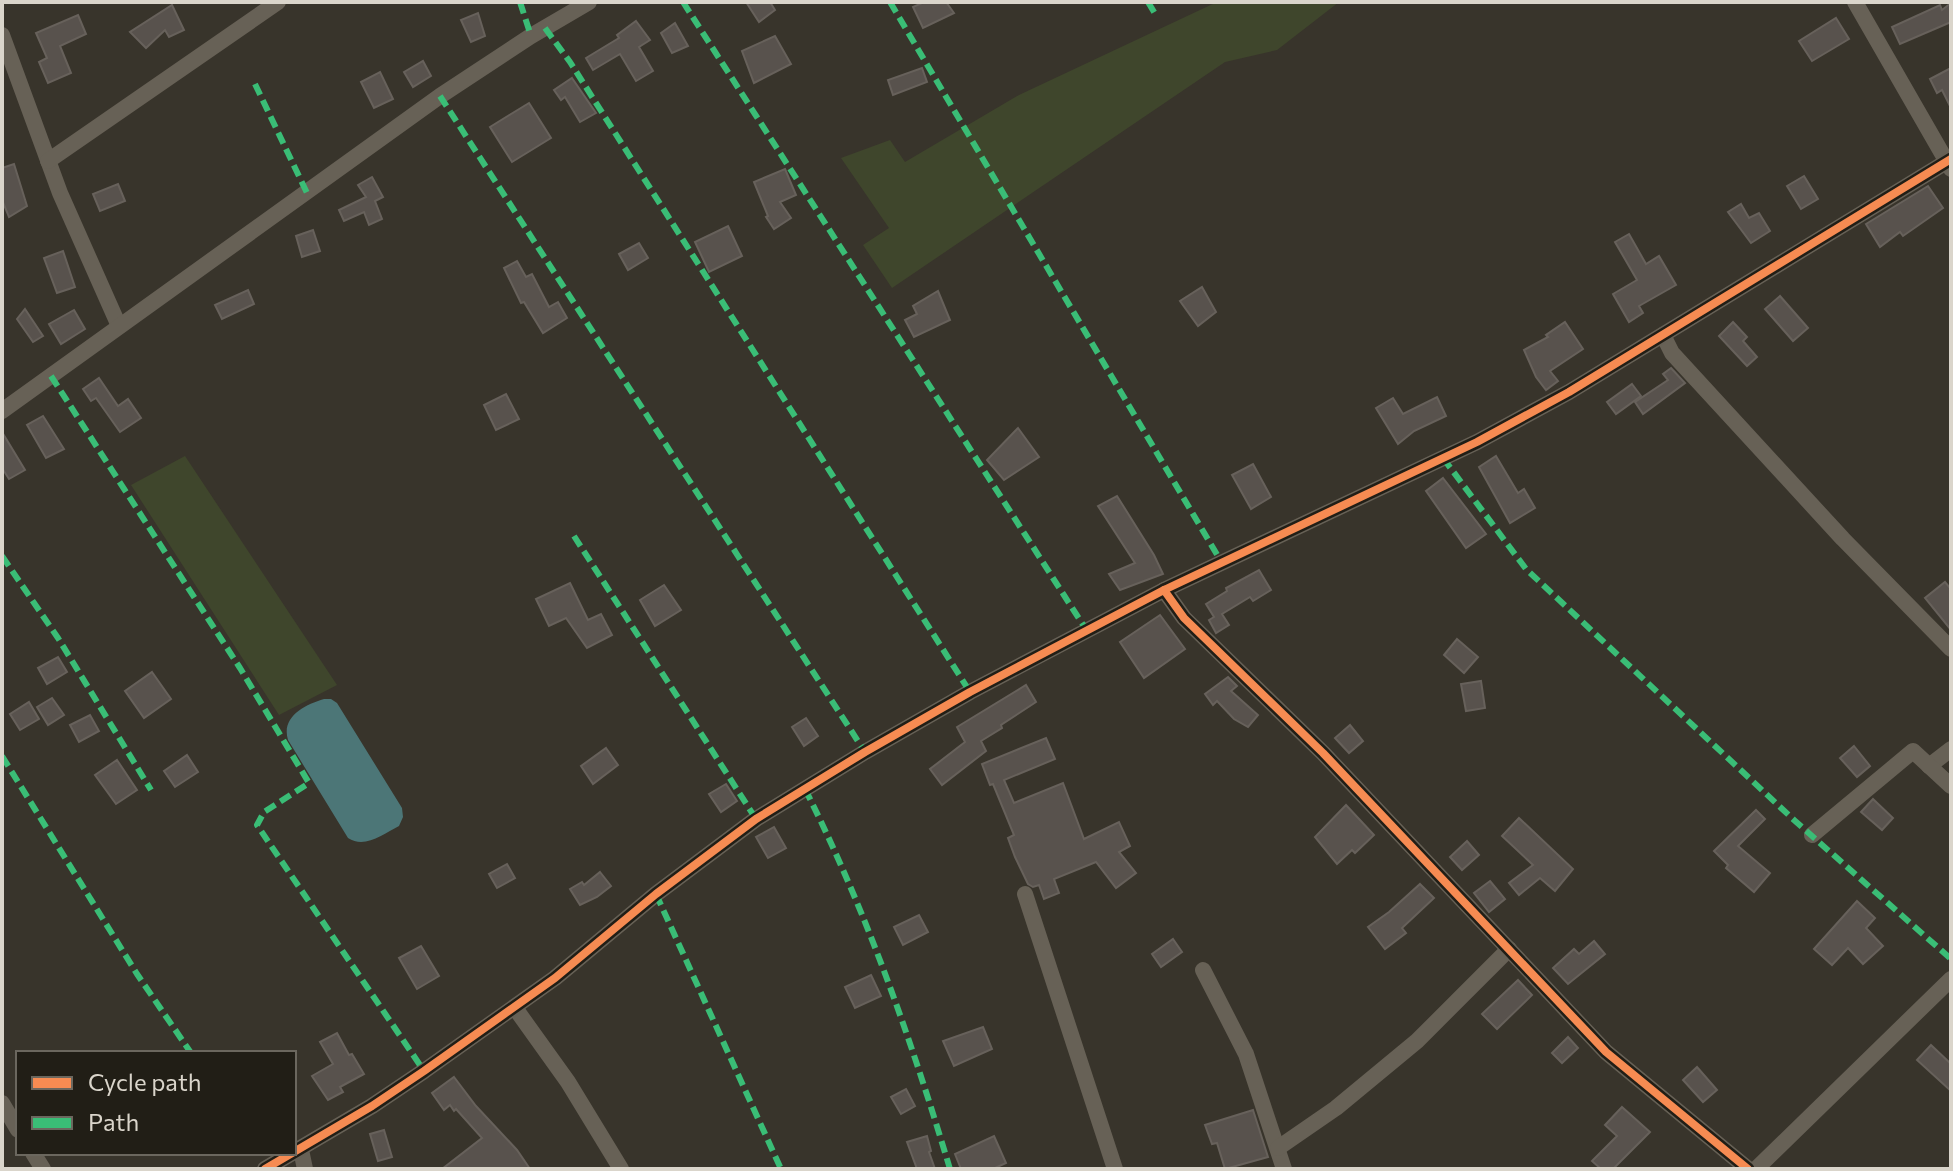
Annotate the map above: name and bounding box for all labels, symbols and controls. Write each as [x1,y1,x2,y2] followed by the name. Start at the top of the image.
[16,1051,296,1155] legend
[88,1067,202,1096] text: Cycle path
[88,1107,139,1136] text: Path

